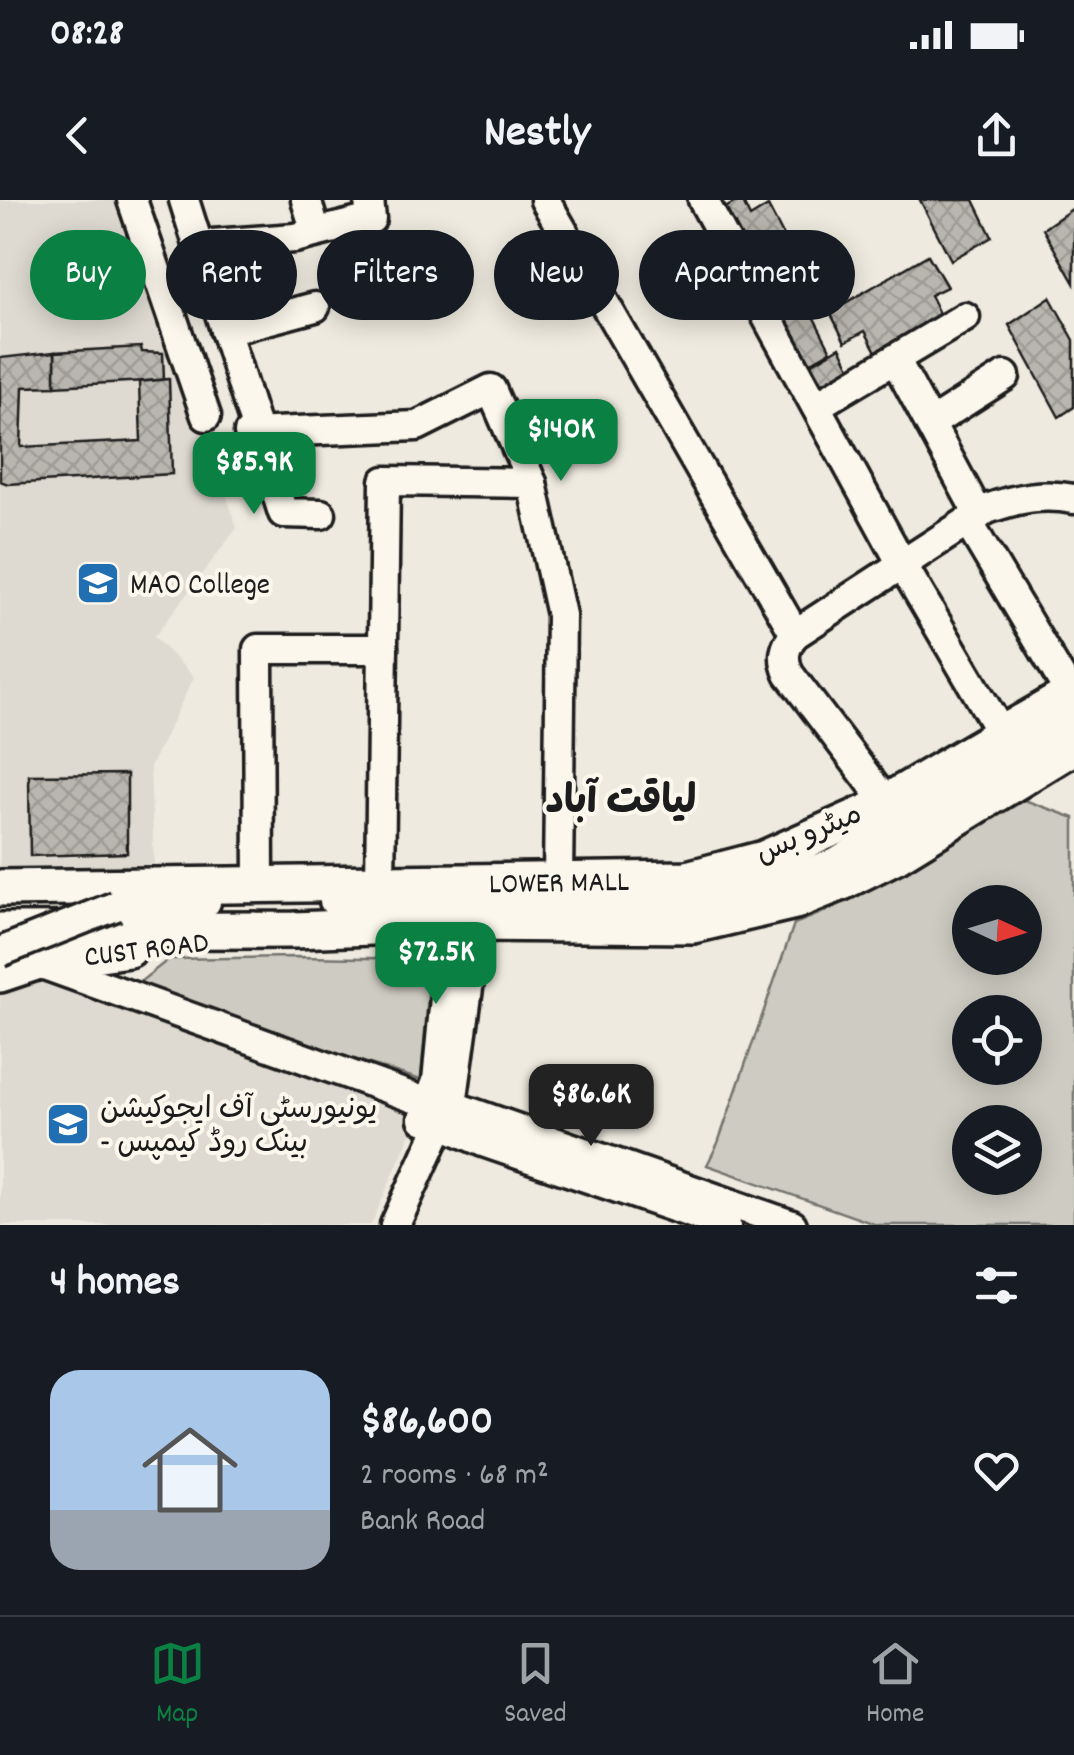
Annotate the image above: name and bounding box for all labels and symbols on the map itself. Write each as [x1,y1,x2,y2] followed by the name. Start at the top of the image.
[491,399,631,484] pin: $140K
[173,432,335,517] pin: $85.9K
[75,560,121,606] school or university icon: MAO College
[130,566,270,609] place label: MAO College
[546,776,696,833] district label: لیاقت آباد
[750,794,870,878] street label: میٹرو بس
[489,863,630,908] street label: LOWER MALL
[952,885,1042,975] north arrow
[355,922,517,1007] pin: $72.5K
[82,924,211,981] street label: CUST ROAD
[510,1064,672,1149] pin: $86.6K
[100,1090,378,1167] place label: یونیورسٹی آف ایجوکیشن - بینک روڈ کیمپس
[45,1101,91,1147] school or university icon: یونیورسٹی آف ایجوکیشن - بینک روڈ کیمپس

